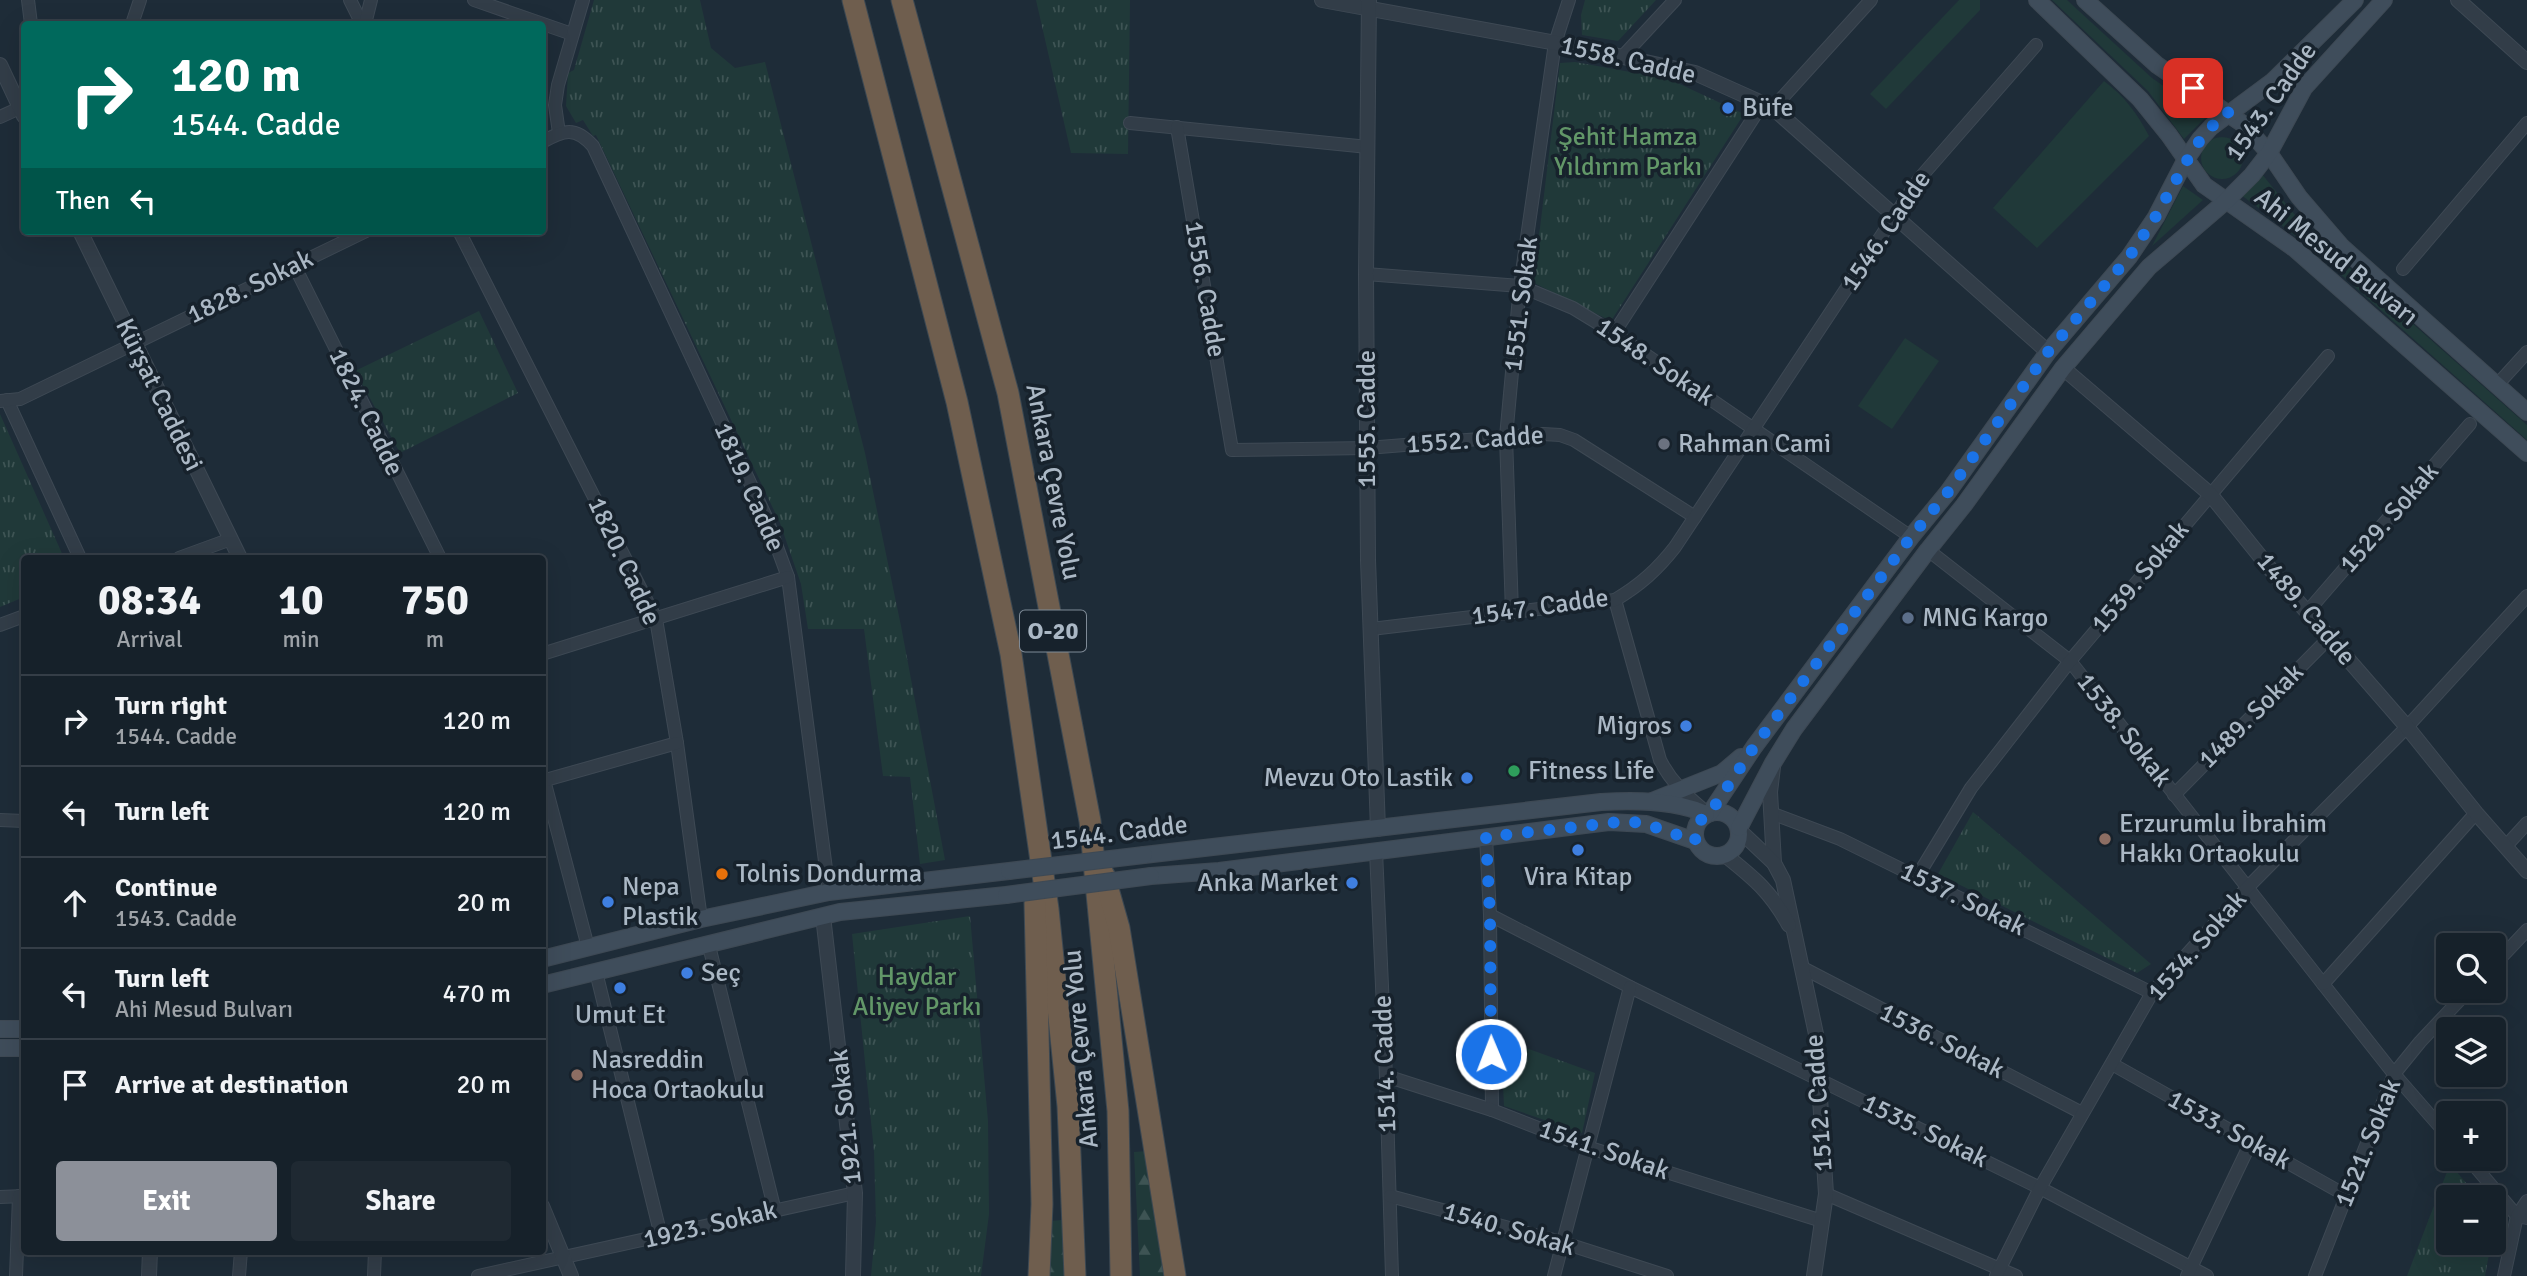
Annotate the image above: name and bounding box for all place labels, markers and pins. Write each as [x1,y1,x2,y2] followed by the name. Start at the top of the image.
[2163,58,2223,118] pin
[1742,92,1793,124] place label: Büfe
[1720,100,1736,116] marker: Büfe
[1678,428,1831,460] place label: Rahman Cami
[1656,436,1672,452] marker: Rahman Cami
[1922,602,2048,634] place label: MNG Kargo
[1900,610,1916,626] marker: MNG Kargo
[1596,710,1672,742] place label: Migros
[1678,718,1694,734] marker: Migros
[1528,755,1655,787] place label: Fitness Life
[1263,762,1453,794] place label: Mevzu Oto Lastik
[1506,763,1522,779] marker: Fitness Life
[1459,770,1475,786] marker: Mevzu Oto Lastik
[2119,808,2327,870] place label: Erzurumlu İbrahim Hakkı Ortaokulu
[2097,831,2113,847] marker: Erzurumlu İbrahim Hakkı Ortaokulu
[1570,842,1586,858] marker: Vira Kitap
[736,858,922,890] place label: Tolnis Dondurma
[1524,861,1632,893] place label: Vira Kitap
[714,866,730,882] marker: Tolnis Dondurma
[1198,867,1338,899] place label: Anka Market
[622,871,698,933] place label: Nepa Plastik
[1344,875,1360,891] marker: Anka Market
[600,894,616,910] marker: Nepa Plastik
[701,957,741,989] place label: Seç
[679,965,695,981] marker: Seç
[612,980,628,996] marker: Umut Et
[575,999,665,1031] place label: Umut Et
[591,1044,765,1106] place label: Nasreddin Hoca Ortaokulu
[569,1067,585,1083] marker: Nasreddin Hoca Ortaokulu

